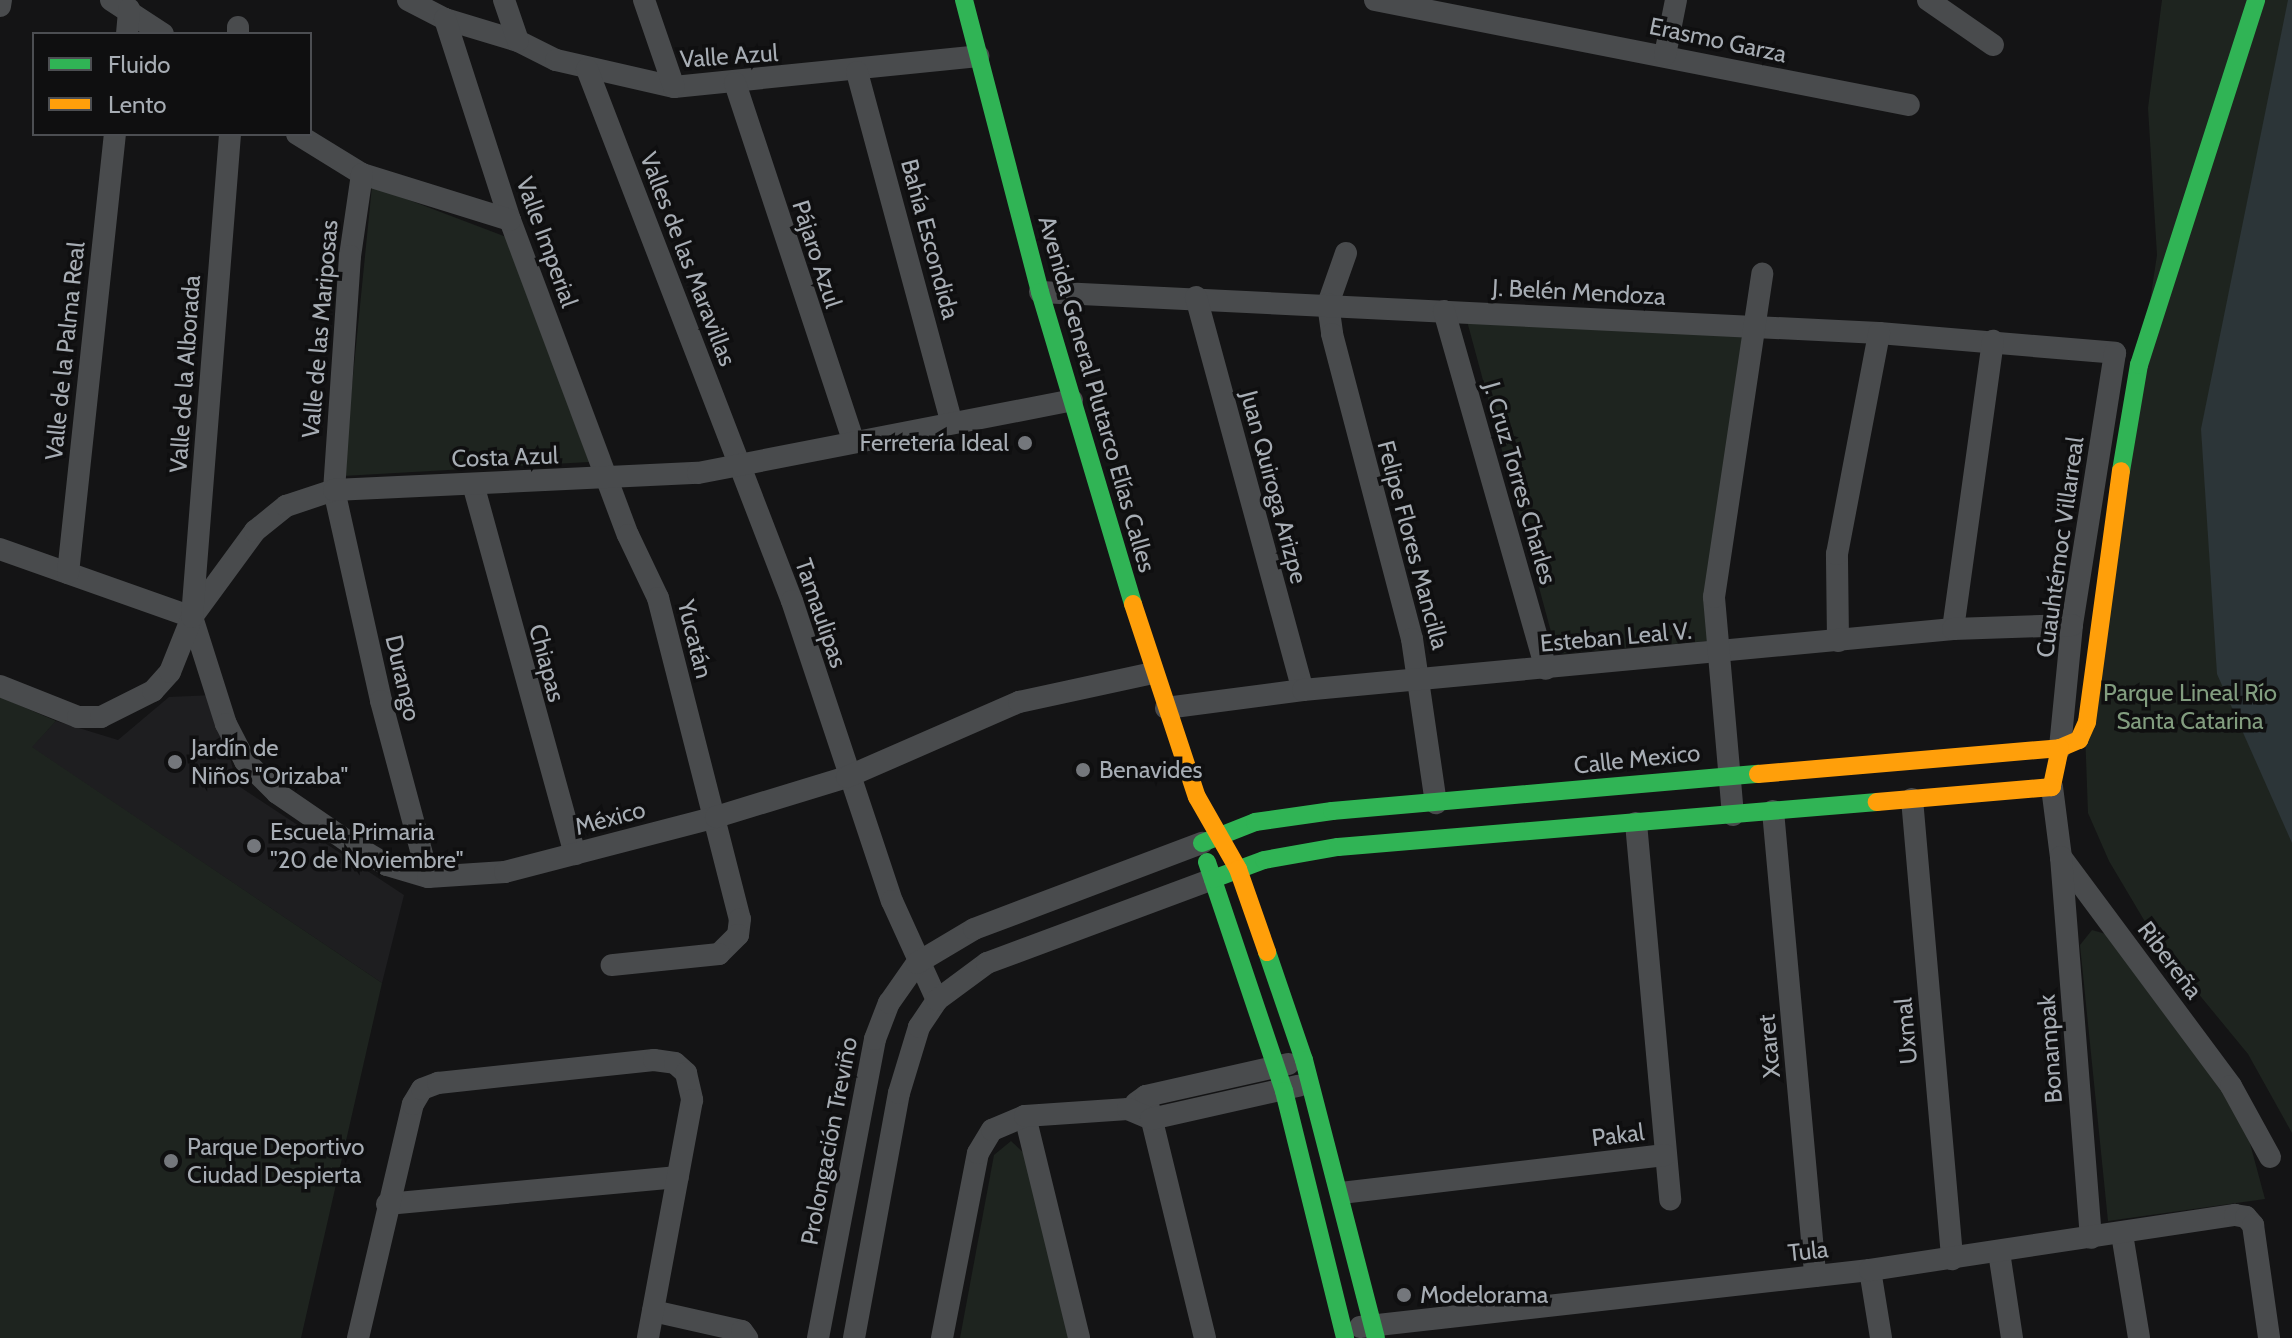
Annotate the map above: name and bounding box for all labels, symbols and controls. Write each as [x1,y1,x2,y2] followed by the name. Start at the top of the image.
[1647,11,1789,69] street label: Erasmo Garza
[32,32,312,136] legend
[679,38,779,74] street label: Valle Azul
[108,50,170,79] text: Fluido
[108,90,167,119] text: Lento
[634,148,742,370] street label: Valles de las Maravillas
[895,156,965,322] street label: Bahía Escondida
[510,173,584,311] street label: Valle Imperial
[786,196,848,312] street label: Pájaro Azul
[1032,213,1162,575] street label: Avenida General Plutarco Elías Calles
[296,219,344,439] street label: Valle de las Mariposas
[39,240,91,462] street label: Valle de la Palma Real
[1491,273,1667,311] street label: J. Belén Mendoza
[164,274,206,474] street label: Valle de la Alborada
[1477,378,1563,588] street label: J. Cruz Torres Charles
[1234,387,1314,587] street label: Juan Quiroga Arizpe
[860,429,1009,457] place label: Ferretería Ideal
[1016,434,1034,452] marker: Ferretería Ideal
[2030,435,2090,659] street label: Cuauhtémoc Villarreal
[1371,437,1455,653] street label: Felipe Flores Mancilla
[451,441,559,473] street label: Costa Azul
[789,555,853,671] street label: Tamaulipas
[671,597,719,681] street label: Yucatán
[1539,616,1693,658] street label: Esteban Leal V.
[523,621,571,705] street label: Chiapas
[379,632,427,724] street label: Durango
[2103,679,2277,735] park label: Parque Lineal Río Santa Catarina
[191,734,348,790] place label: Jardín de Niños "Orizaba"
[1572,738,1702,780] street label: Calle Mexico
[166,753,184,771] marker: Jardín de Niños "Orizaba"
[1099,756,1203,784] place label: Benavides
[1074,761,1092,779] marker: Benavides
[572,795,648,841] street label: México
[270,818,463,874] place label: Escuela Primaria "20 de Noviembre"
[245,837,263,855] marker: Escuela Primaria "20 de Noviembre"
[2132,916,2208,1004] street label: Ribereña
[2032,994,2068,1104] street label: Bonampak
[1889,996,1923,1066] street label: Uxmal
[1752,1013,1786,1079] street label: Xcaret
[795,1035,863,1247] street label: Prolongación Treviño
[1590,1117,1646,1153] street label: Pakal
[187,1133,365,1189] place label: Parque Deportivo Ciudad Despierta
[162,1152,180,1170] marker: Parque Deportivo Ciudad Despierta
[1786,1235,1830,1267] street label: Tula
[1420,1281,1548,1309] place label: Modelorama
[1395,1286,1413,1304] marker: Modelorama

